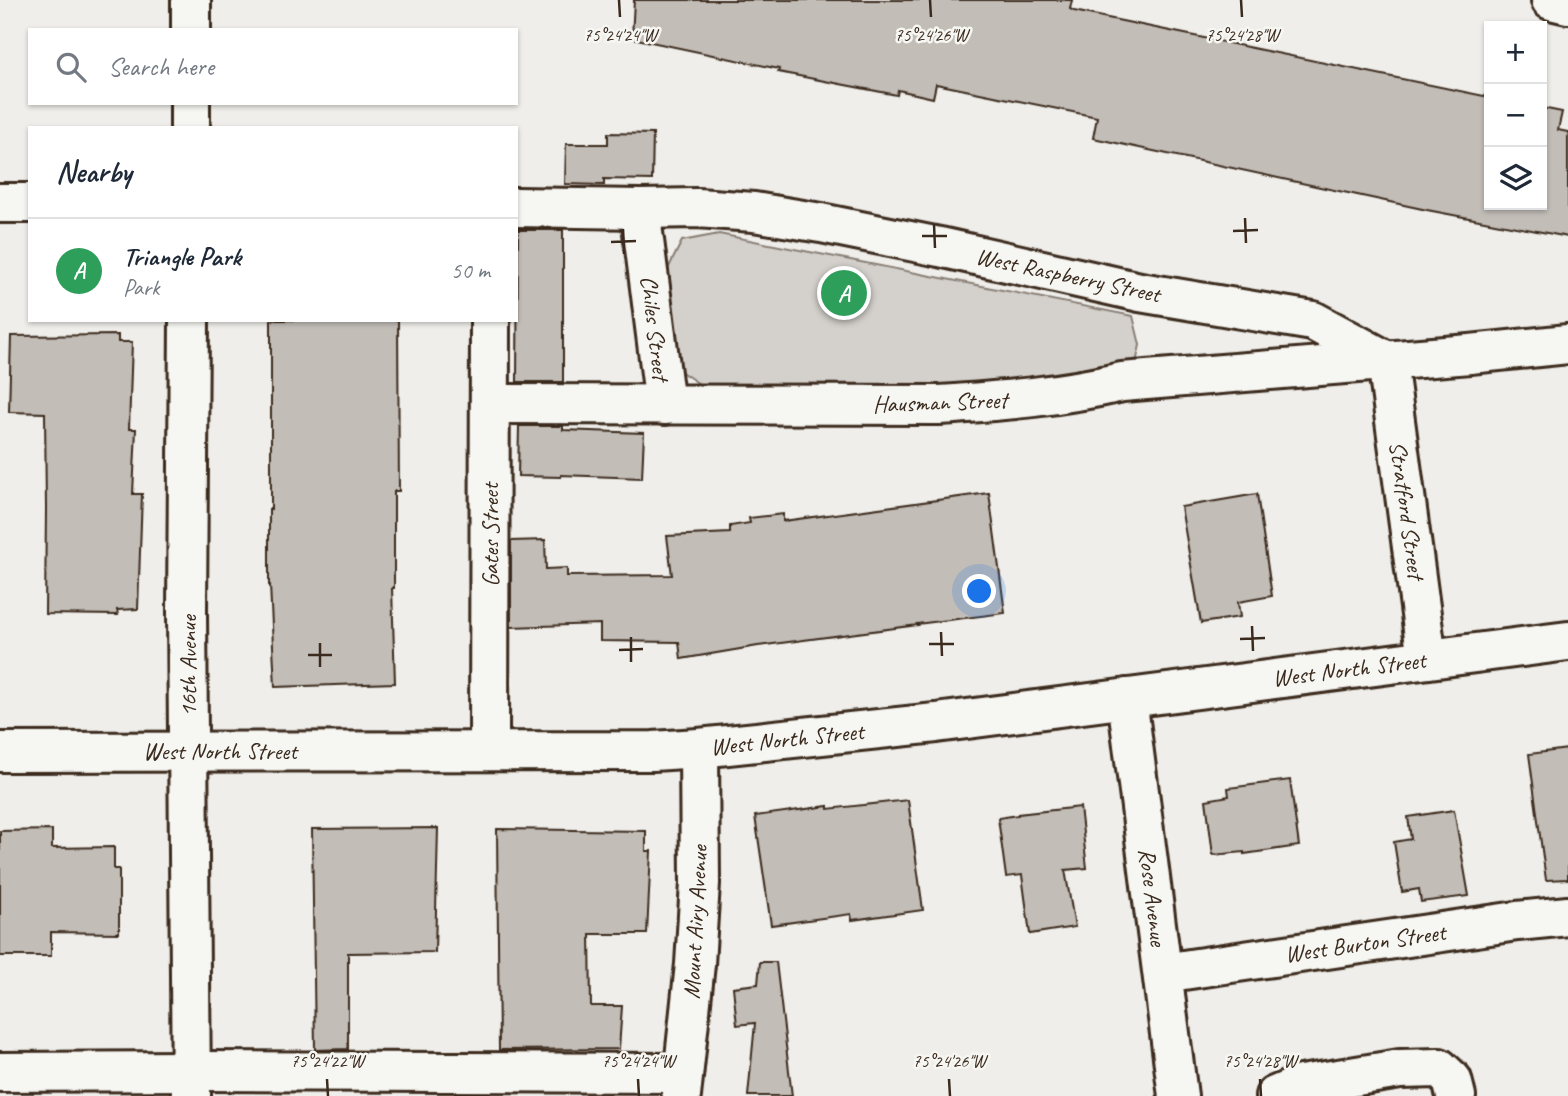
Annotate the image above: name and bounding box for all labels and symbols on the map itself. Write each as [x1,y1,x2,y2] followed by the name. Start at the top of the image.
[583,24,660,46] text: 75°24'24"W
[894,24,971,46] text: 75°24'26"W
[1205,24,1282,46] text: 75°24'28"W
[973,241,1165,310] street label: West Raspberry Street
[821,267,867,319] pin: A
[634,274,677,385] street label: Chiles Street
[872,385,1011,419] street label: Hausman Street
[1382,439,1432,584] street label: Stratford Street
[475,481,505,587] street label: Gates Street
[962,574,996,608] your location
[173,613,203,717] street label: 16th Avenue
[1271,644,1429,693] street label: West North Street
[709,716,867,762] street label: West North Street
[143,736,299,766] street label: West North Street
[676,842,714,999] street label: Mount Airy Avenue
[1132,846,1174,950] street label: Rose Avenue
[1283,917,1449,969] street label: West Burton Street
[290,1050,367,1072] text: 75°24'22"W
[601,1050,678,1072] text: 75°24'24"W
[912,1050,989,1072] text: 75°24'26"W
[1223,1050,1300,1072] text: 75°24'28"W

